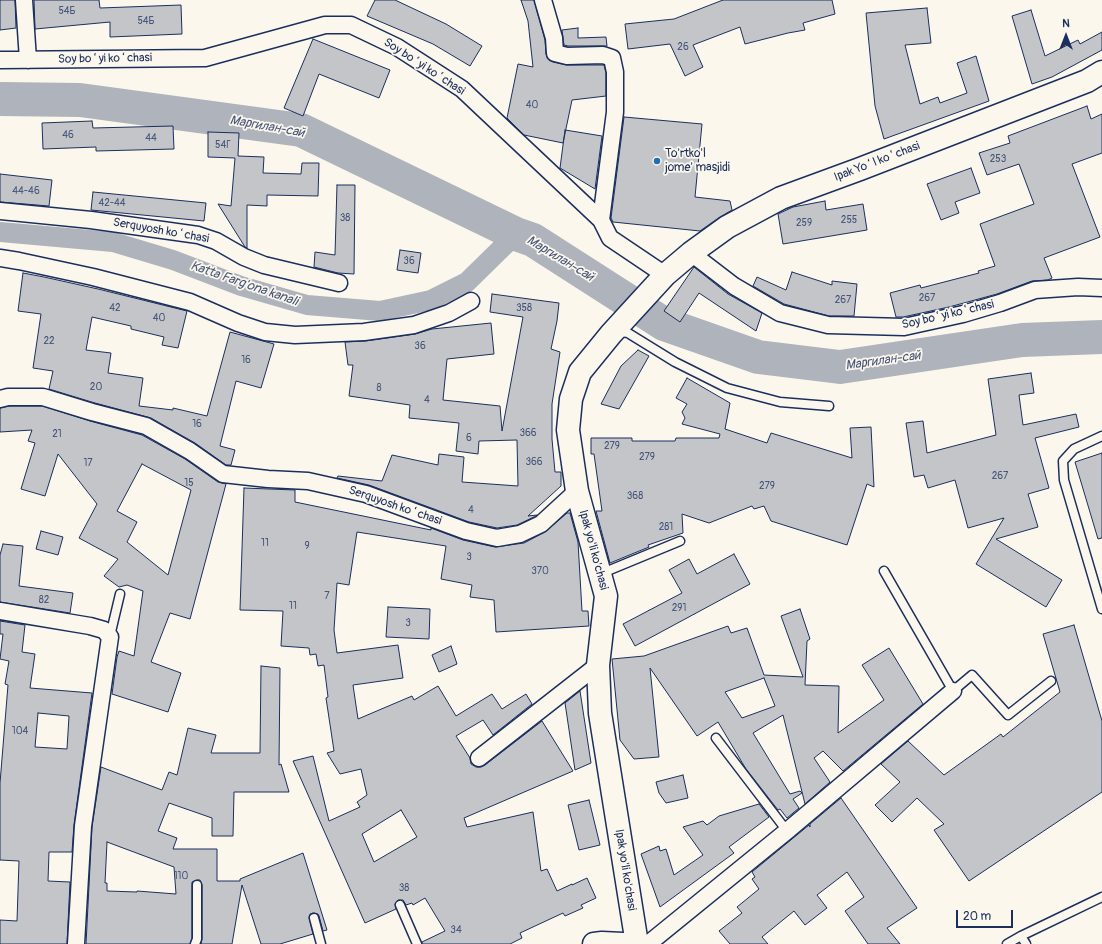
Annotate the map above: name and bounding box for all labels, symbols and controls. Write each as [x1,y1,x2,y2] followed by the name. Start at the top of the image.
[58,5,76,17] house number: 54Б
[137,15,155,27] house number: 54Б
[1046,16,1086,56] north arrow
[1062,17,1070,30] text: N
[381,35,467,99] street label: Soy boʻyi koʻchasi
[677,41,689,53] house number: 26
[58,51,152,67] street label: Soy boʻyi koʻchasi
[526,99,538,111] house number: 40
[228,113,306,141] water label: Маргилан-сай
[62,129,74,141] house number: 46
[145,132,157,144] house number: 44
[215,139,231,151] house number: 54Г
[832,139,922,185] street label: Ipak Yoʻl koʻchasi
[665,147,730,175] place label: To'rtko'l jome' masjidi
[990,153,1006,165] house number: 253
[652,156,662,166] marker: To'rtko'l jome' masjidi
[12,185,40,197] house number: 44-46
[98,197,126,209] house number: 42-44
[340,212,350,224] house number: 38
[841,214,857,226] house number: 255
[112,215,210,247] street label: Serquyosh koʻchasi
[796,217,812,229] house number: 259
[524,233,596,285] water label: Маргилан-сай
[403,255,415,267] house number: 36
[188,258,300,310] water label: Katta Farg'ona kanali
[919,292,935,304] house number: 267
[835,294,851,306] house number: 267
[901,297,995,333] street label: Soy boʻyi koʻchasi
[109,302,121,314] house number: 42
[516,302,532,314] house number: 358
[153,312,165,324] house number: 40
[43,335,55,347] house number: 22
[414,340,426,352] house number: 36
[845,348,921,374] water label: Маргилан-сай
[241,354,251,366] house number: 16
[90,381,102,393] house number: 20
[376,382,382,394] house number: 8
[424,394,430,406] house number: 4
[192,418,202,430] house number: 16
[519,427,537,439] house number: 366
[52,428,62,440] house number: 21
[466,432,472,444] house number: 6
[604,440,620,452] house number: 279
[639,451,655,463] house number: 279
[525,456,543,468] house number: 366
[83,457,93,469] house number: 17
[992,470,1008,482] house number: 267
[184,477,194,489] house number: 15
[759,480,775,492] house number: 279
[347,483,443,529] street label: Serquyosh koʻchasi
[627,490,643,502] house number: 368
[468,504,474,516] house number: 4
[575,508,611,592] street label: Ipak yo'li ko'chasi
[659,521,673,533] house number: 281
[261,537,269,549] house number: 11
[304,540,310,552] house number: 9
[466,551,472,563] house number: 3
[531,565,549,577] house number: 370
[324,590,330,602] house number: 7
[39,594,49,606] house number: 82
[289,600,297,612] house number: 11
[672,602,686,614] house number: 291
[405,617,411,629] house number: 3
[12,725,28,737] house number: 104
[611,828,639,912] street label: Ipak yo'li ko'chasi
[174,870,188,882] house number: 110
[399,882,409,894] house number: 38
[958,902,1015,928] scale bar
[963,909,991,924] text: 20 m
[450,924,462,936] house number: 34

